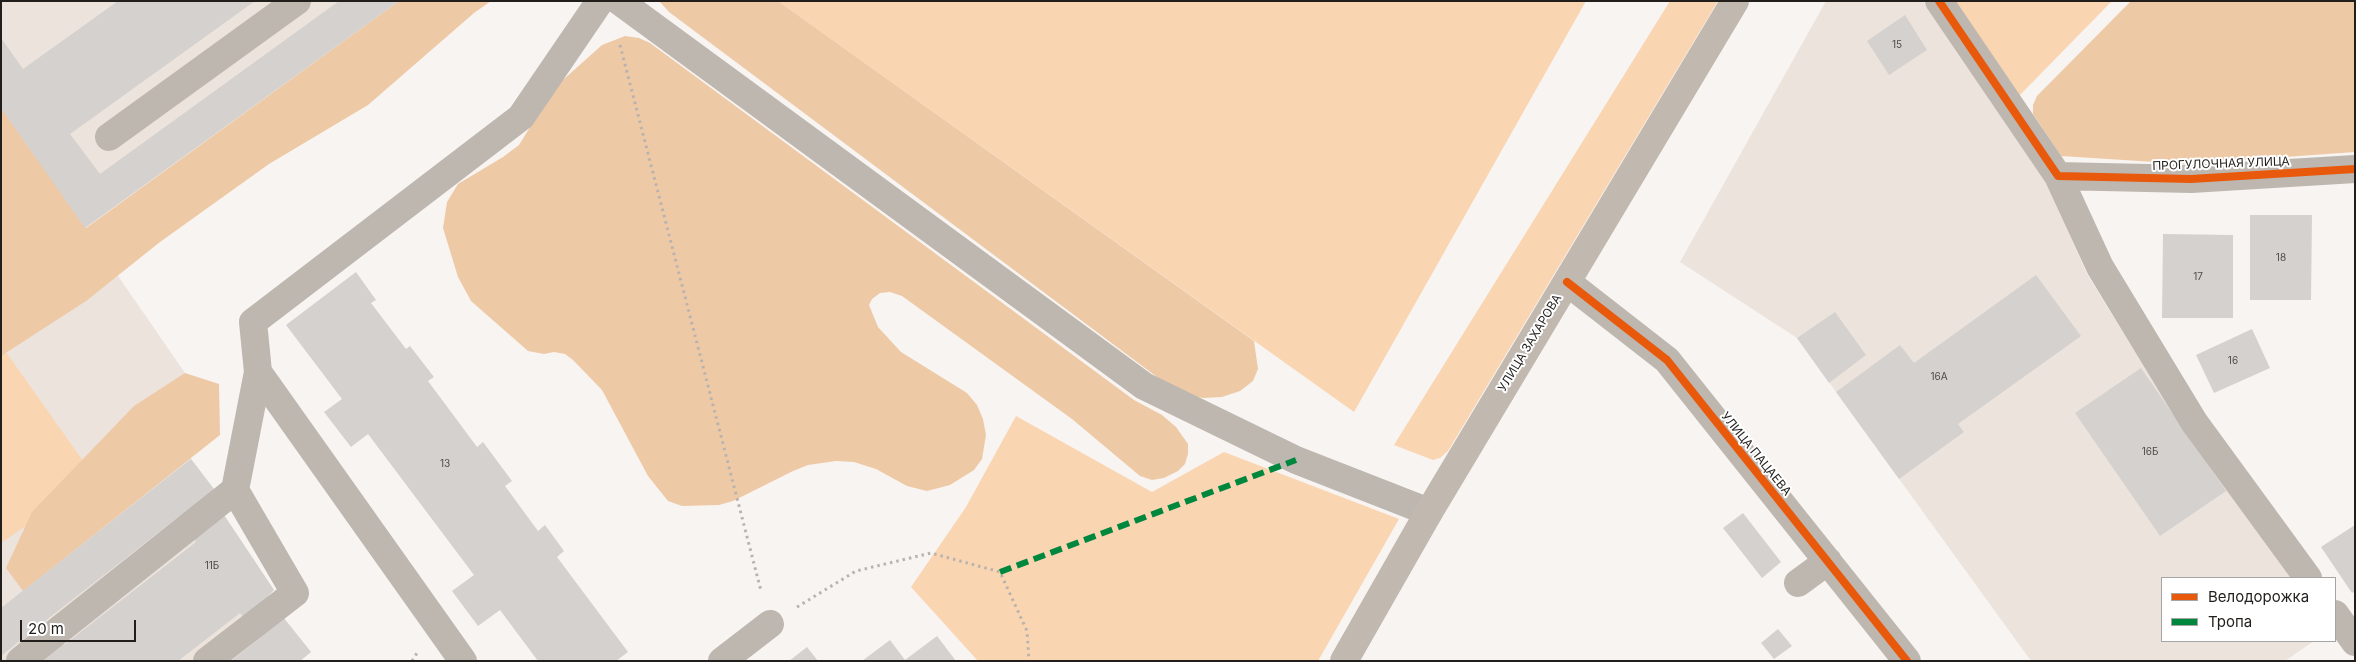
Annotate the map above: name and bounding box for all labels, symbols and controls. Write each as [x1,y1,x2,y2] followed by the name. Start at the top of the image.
[1892,39,1902,51] house number: 15
[2152,154,2290,174] street label: ПРОГУЛОЧНАЯ УЛИЦА
[2276,252,2286,264] house number: 18
[2193,271,2203,283] house number: 17
[1495,292,1565,394] street label: УЛИЦА ЗАХАРОВА
[2228,355,2238,367] house number: 16
[1930,371,1948,383] house number: 16А
[1718,409,1794,499] street label: УЛИЦА ПАЦАЕВА
[2142,446,2158,458] house number: 16Б
[440,458,450,470] house number: 13
[205,560,219,572] house number: 11Б
[2161,577,2336,642] legend
[2208,587,2309,606] text: Велодорожка
[22,610,139,642] scale bar
[2208,612,2252,631] text: Тропа
[28,619,64,638] text: 20 m

